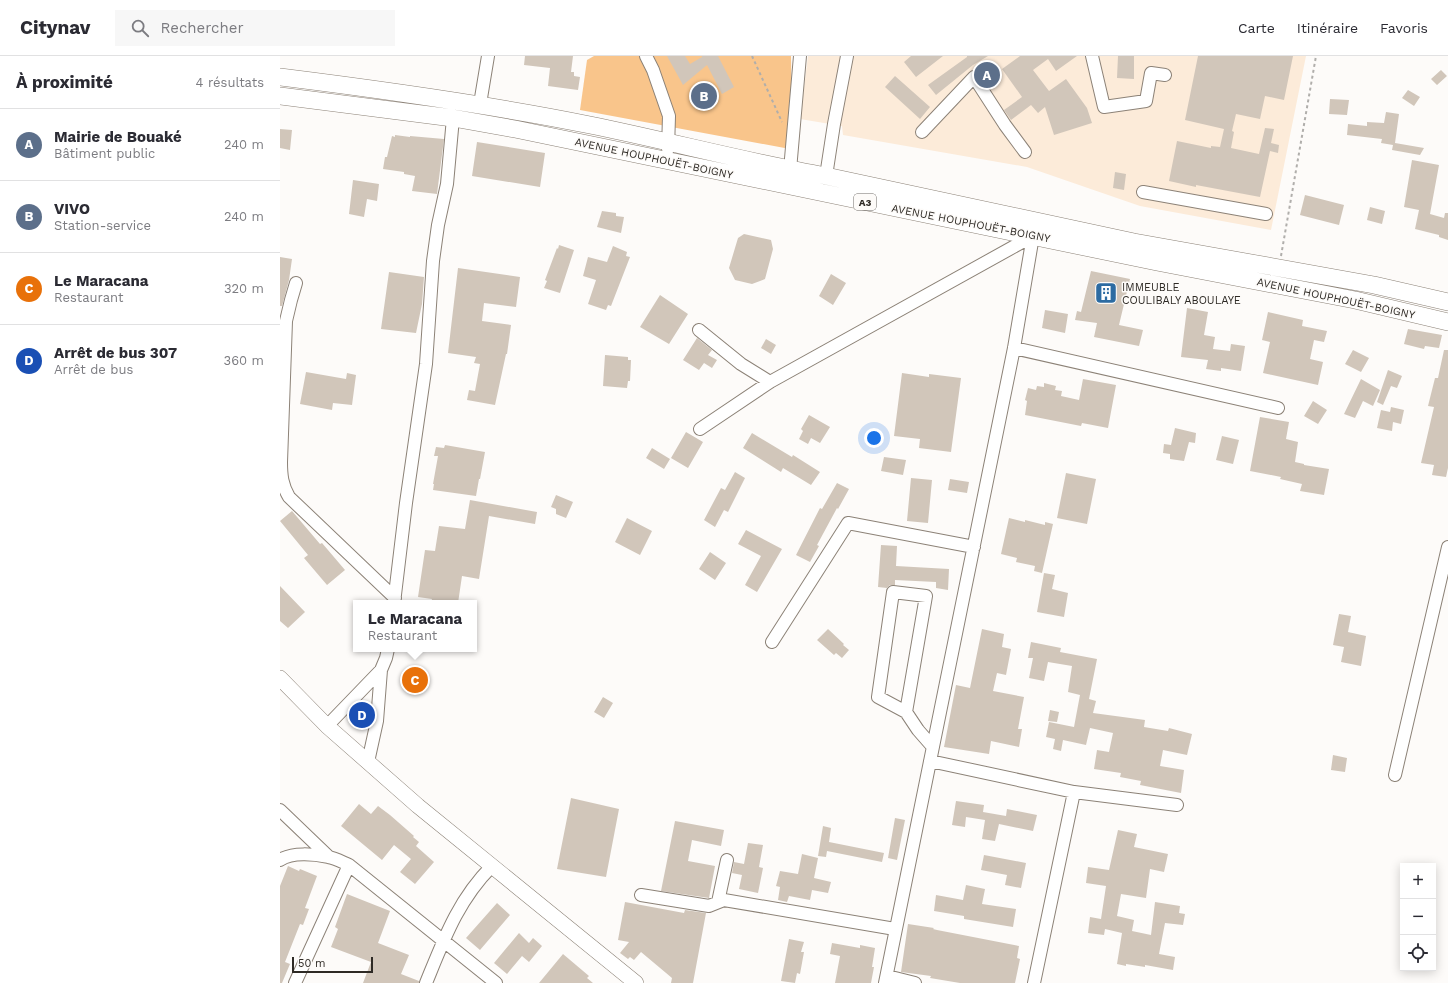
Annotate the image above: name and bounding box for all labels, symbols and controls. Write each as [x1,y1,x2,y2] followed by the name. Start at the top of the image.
[115,10,395,46] search box
[20,16,91,39] text: Citynav
[129,17,151,39] icon: search
[161,19,244,37] text: Rechercher
[1238,20,1275,36] text: Carte
[1297,20,1358,36] text: Itinéraire
[1380,20,1428,36] text: Favoris
[974,60,1000,90] pin: A
[16,72,113,92] text: À proximité
[196,75,264,90] text: 4 résultats
[691,81,717,111] pin: B
[54,128,182,146] text: Mairie de Bouaké
[574,134,735,182] street label: AVENUE HOUPHOUËT-BOIGNY
[25,137,33,152] text: A
[224,137,264,152] text: 240 m
[54,146,155,161] text: Bâtiment public
[854,194,876,210] road number: A3
[54,200,90,218] text: VIVO
[890,201,1052,245] street label: AVENUE HOUPHOUËT-BOIGNY
[25,209,33,224] text: B
[224,209,264,224] text: 240 m
[54,218,151,233] text: Station-service
[54,272,148,290] text: Le Maracana
[1256,274,1417,322] street label: AVENUE HOUPHOUËT-BOIGNY
[1093,280,1119,306] building icon: IMMEUBLE COULIBALY ABOULAYE
[25,281,33,296] text: C
[224,281,264,296] text: 320 m
[1122,281,1241,307] place label: IMMEUBLE COULIBALY ABOULAYE
[54,290,124,305] text: Restaurant
[54,344,177,362] text: Arrêt de bus 307
[24,353,34,368] text: D
[224,353,264,368] text: 360 m
[54,362,133,377] text: Arrêt de bus
[864,428,884,448] your location
[353,600,477,652] popup
[368,610,462,628] text: Le Maracana
[368,628,437,643] text: Restaurant
[402,665,428,695] pin: C
[349,700,375,730] pin: D
[1400,863,1436,971] map controls
[1400,863,1436,899] button: +
[1400,899,1436,935] button: −
[1400,935,1436,971] button: locate
[292,955,373,974] scale bar
[298,957,325,970] text: 50 m

